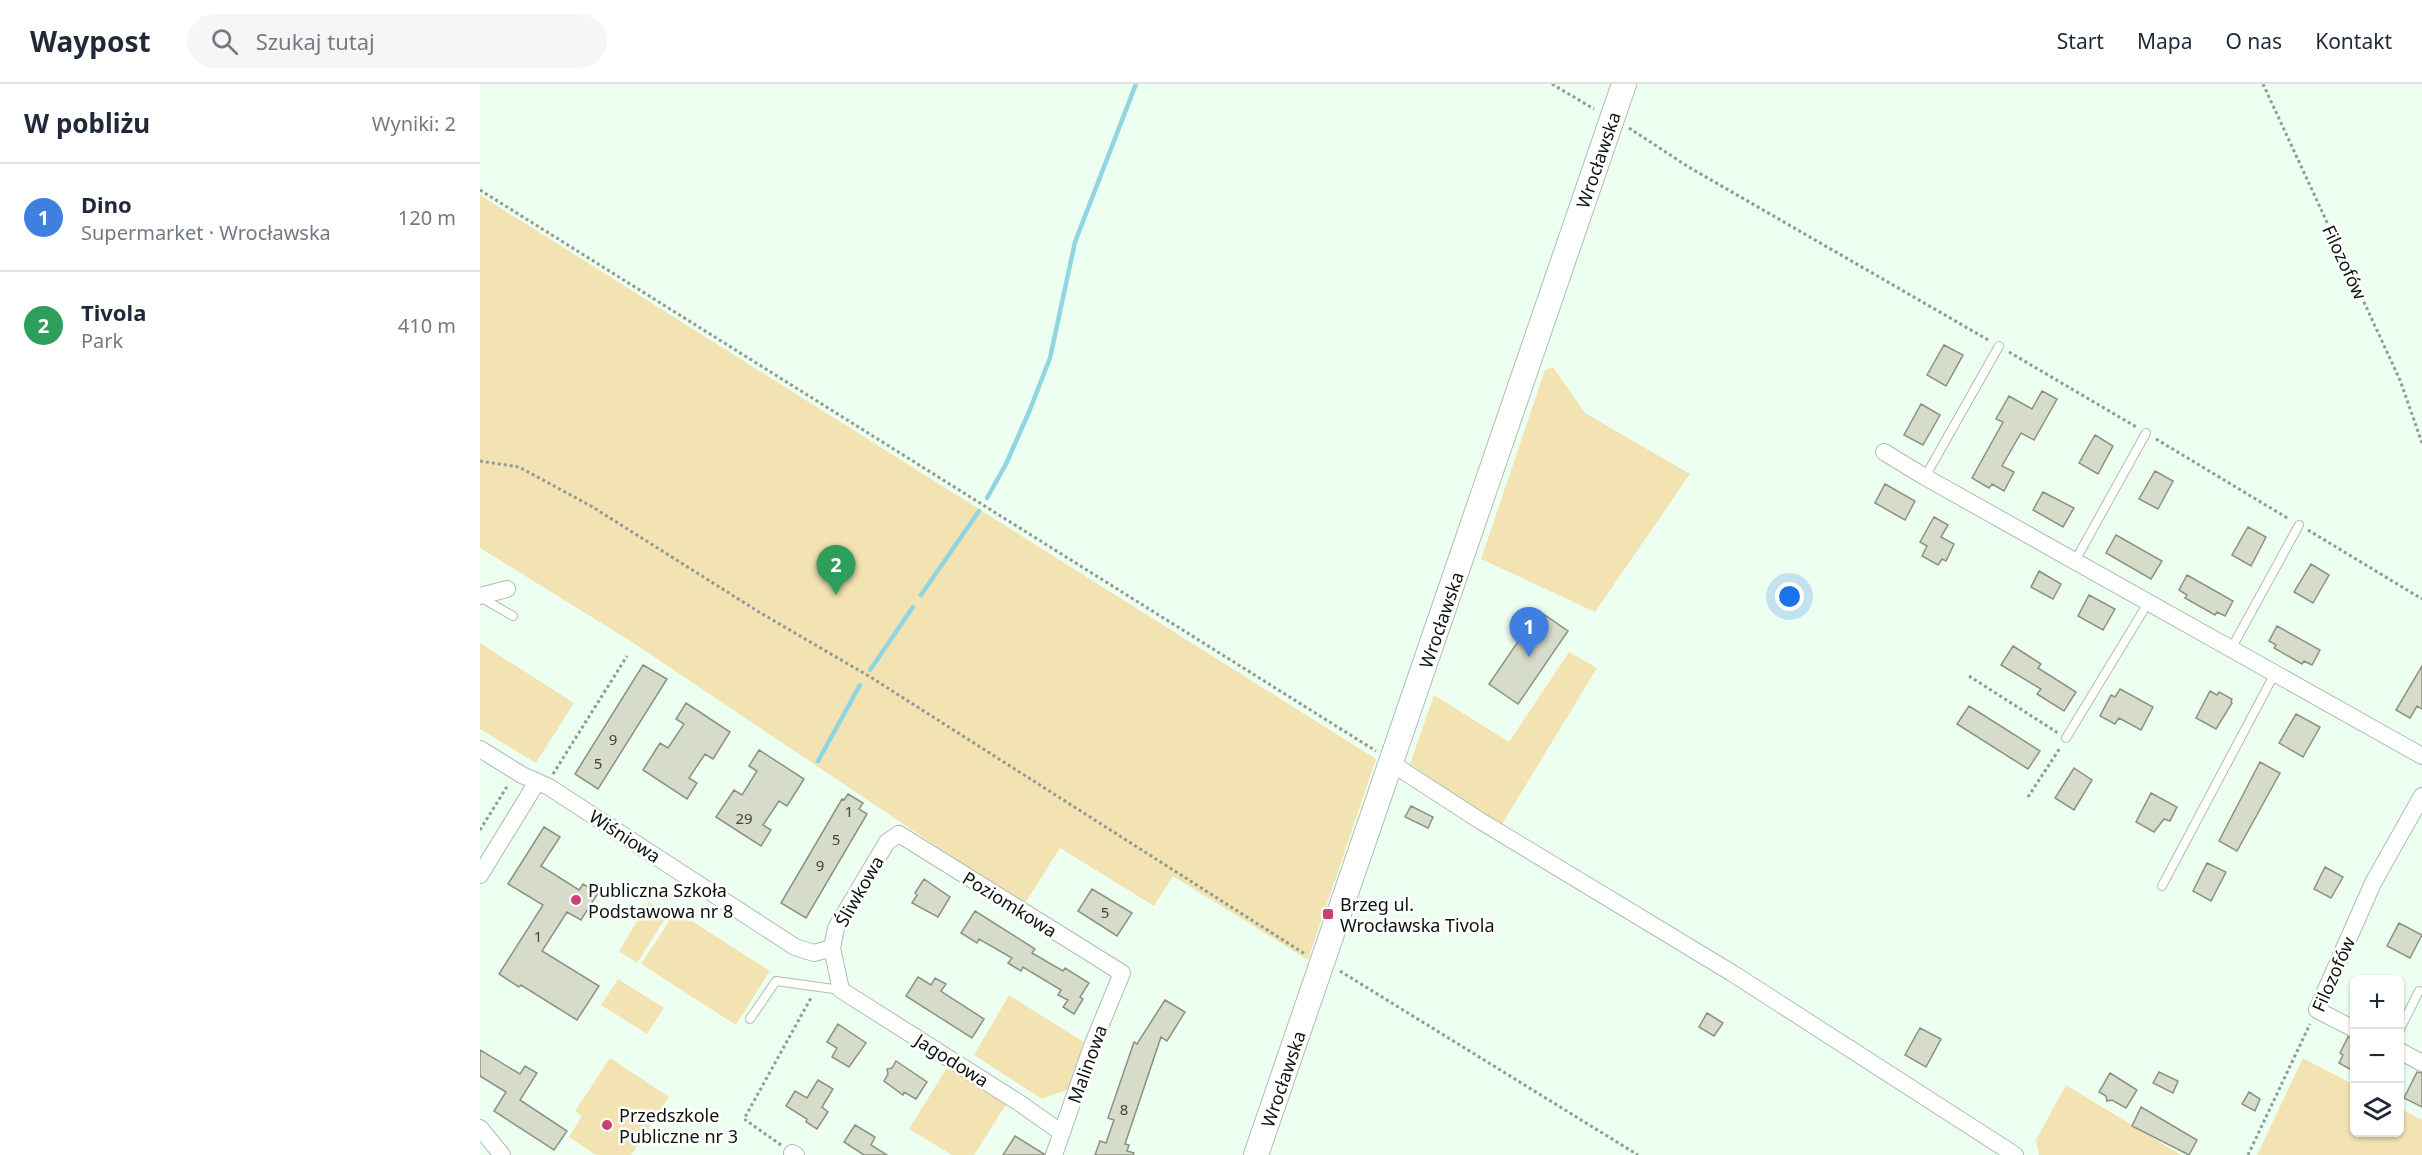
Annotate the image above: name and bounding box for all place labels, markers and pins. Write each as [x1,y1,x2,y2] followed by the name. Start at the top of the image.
[816,546,856,595] pin: 2
[1510,608,1548,657] pin: 1
[588,878,733,923] place label: Publiczna Szkoła Podstawowa nr 8
[1340,892,1495,937] place label: Brzeg ul. Wrocławska Tivola
[569,893,583,907] marker: Publiczna Szkoła Podstawowa nr 8
[1321,907,1335,921] marker: Brzeg ul. Wrocławska Tivola
[619,1103,738,1148] place label: Przedszkole Publiczne nr 3
[600,1118,614,1132] marker: Przedszkole Publiczne nr 3

